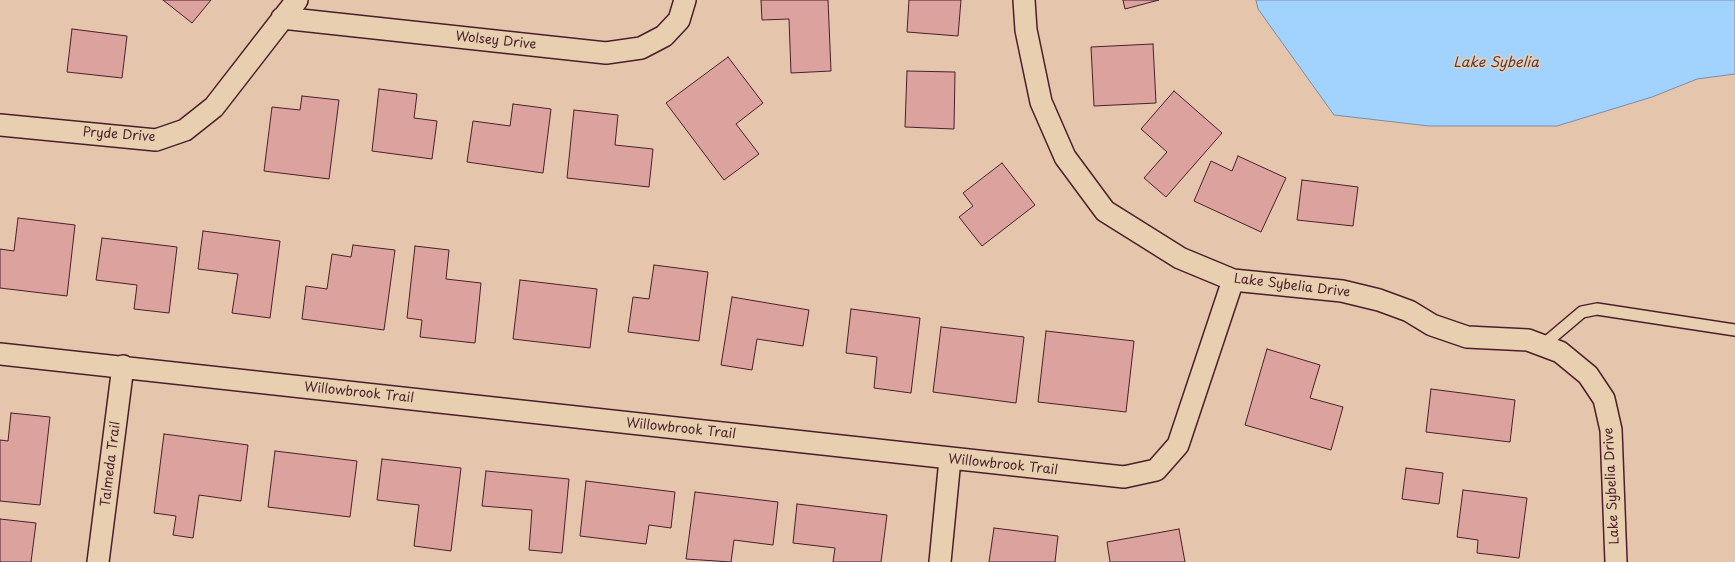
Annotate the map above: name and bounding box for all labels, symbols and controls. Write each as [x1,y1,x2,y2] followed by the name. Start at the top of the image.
[455,29,537,53] street label: Wolsey Drive
[1453,55,1539,71] water label: Lake Sybelia
[82,125,156,145] street label: Pryde Drive
[1233,271,1351,301] street label: Lake Sybelia Drive
[303,379,415,407] street label: Willowbrook Trail
[625,415,737,443] street label: Willowbrook Trail
[98,420,124,508] street label: Talmeda Trail
[1601,427,1623,545] street label: Lake Sybelia Drive
[947,451,1059,479] street label: Willowbrook Trail

